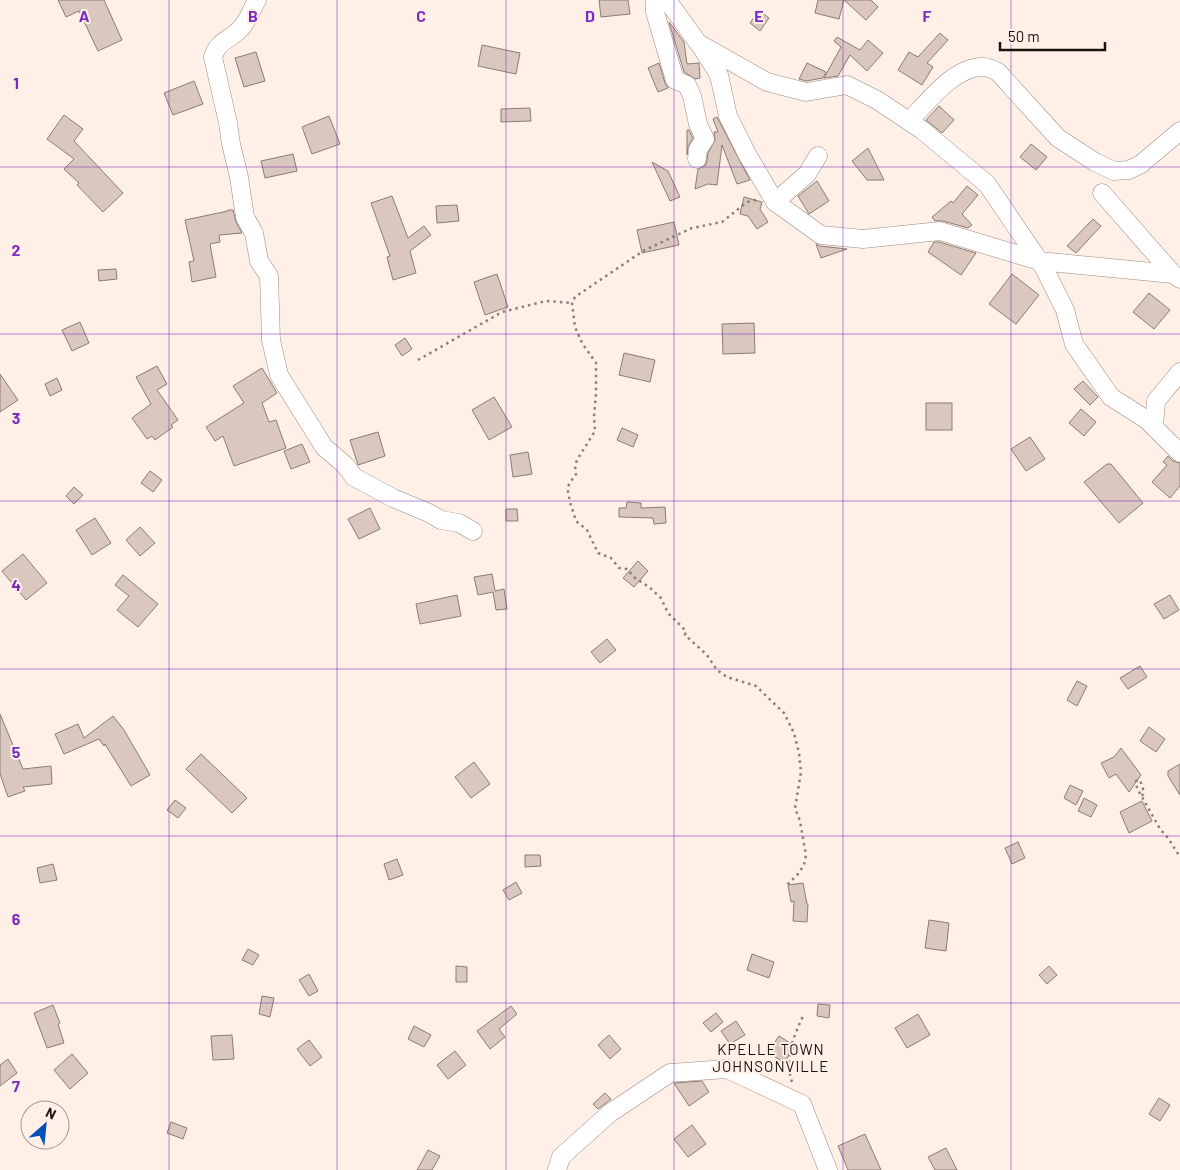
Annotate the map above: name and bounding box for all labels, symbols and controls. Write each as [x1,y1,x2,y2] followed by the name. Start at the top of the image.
[79,6,90,25] text: A
[248,6,258,25] text: B
[416,6,426,25] text: C
[585,6,595,25] text: D
[754,6,764,25] text: E
[923,6,932,25] text: F
[1000,20,1105,52] scale bar
[1008,27,1040,45] text: 50 m
[13,73,19,92] text: 1
[12,240,21,259] text: 2
[12,408,20,427] text: 3
[11,575,21,594] text: 4
[12,742,21,761] text: 5
[12,909,21,928] text: 6
[713,1040,829,1075] district label: KPELLE TOWN JOHNSONVILLE
[12,1076,20,1095] text: 7
[20,1100,70,1150] north arrow
[43,1103,59,1123] text: N

